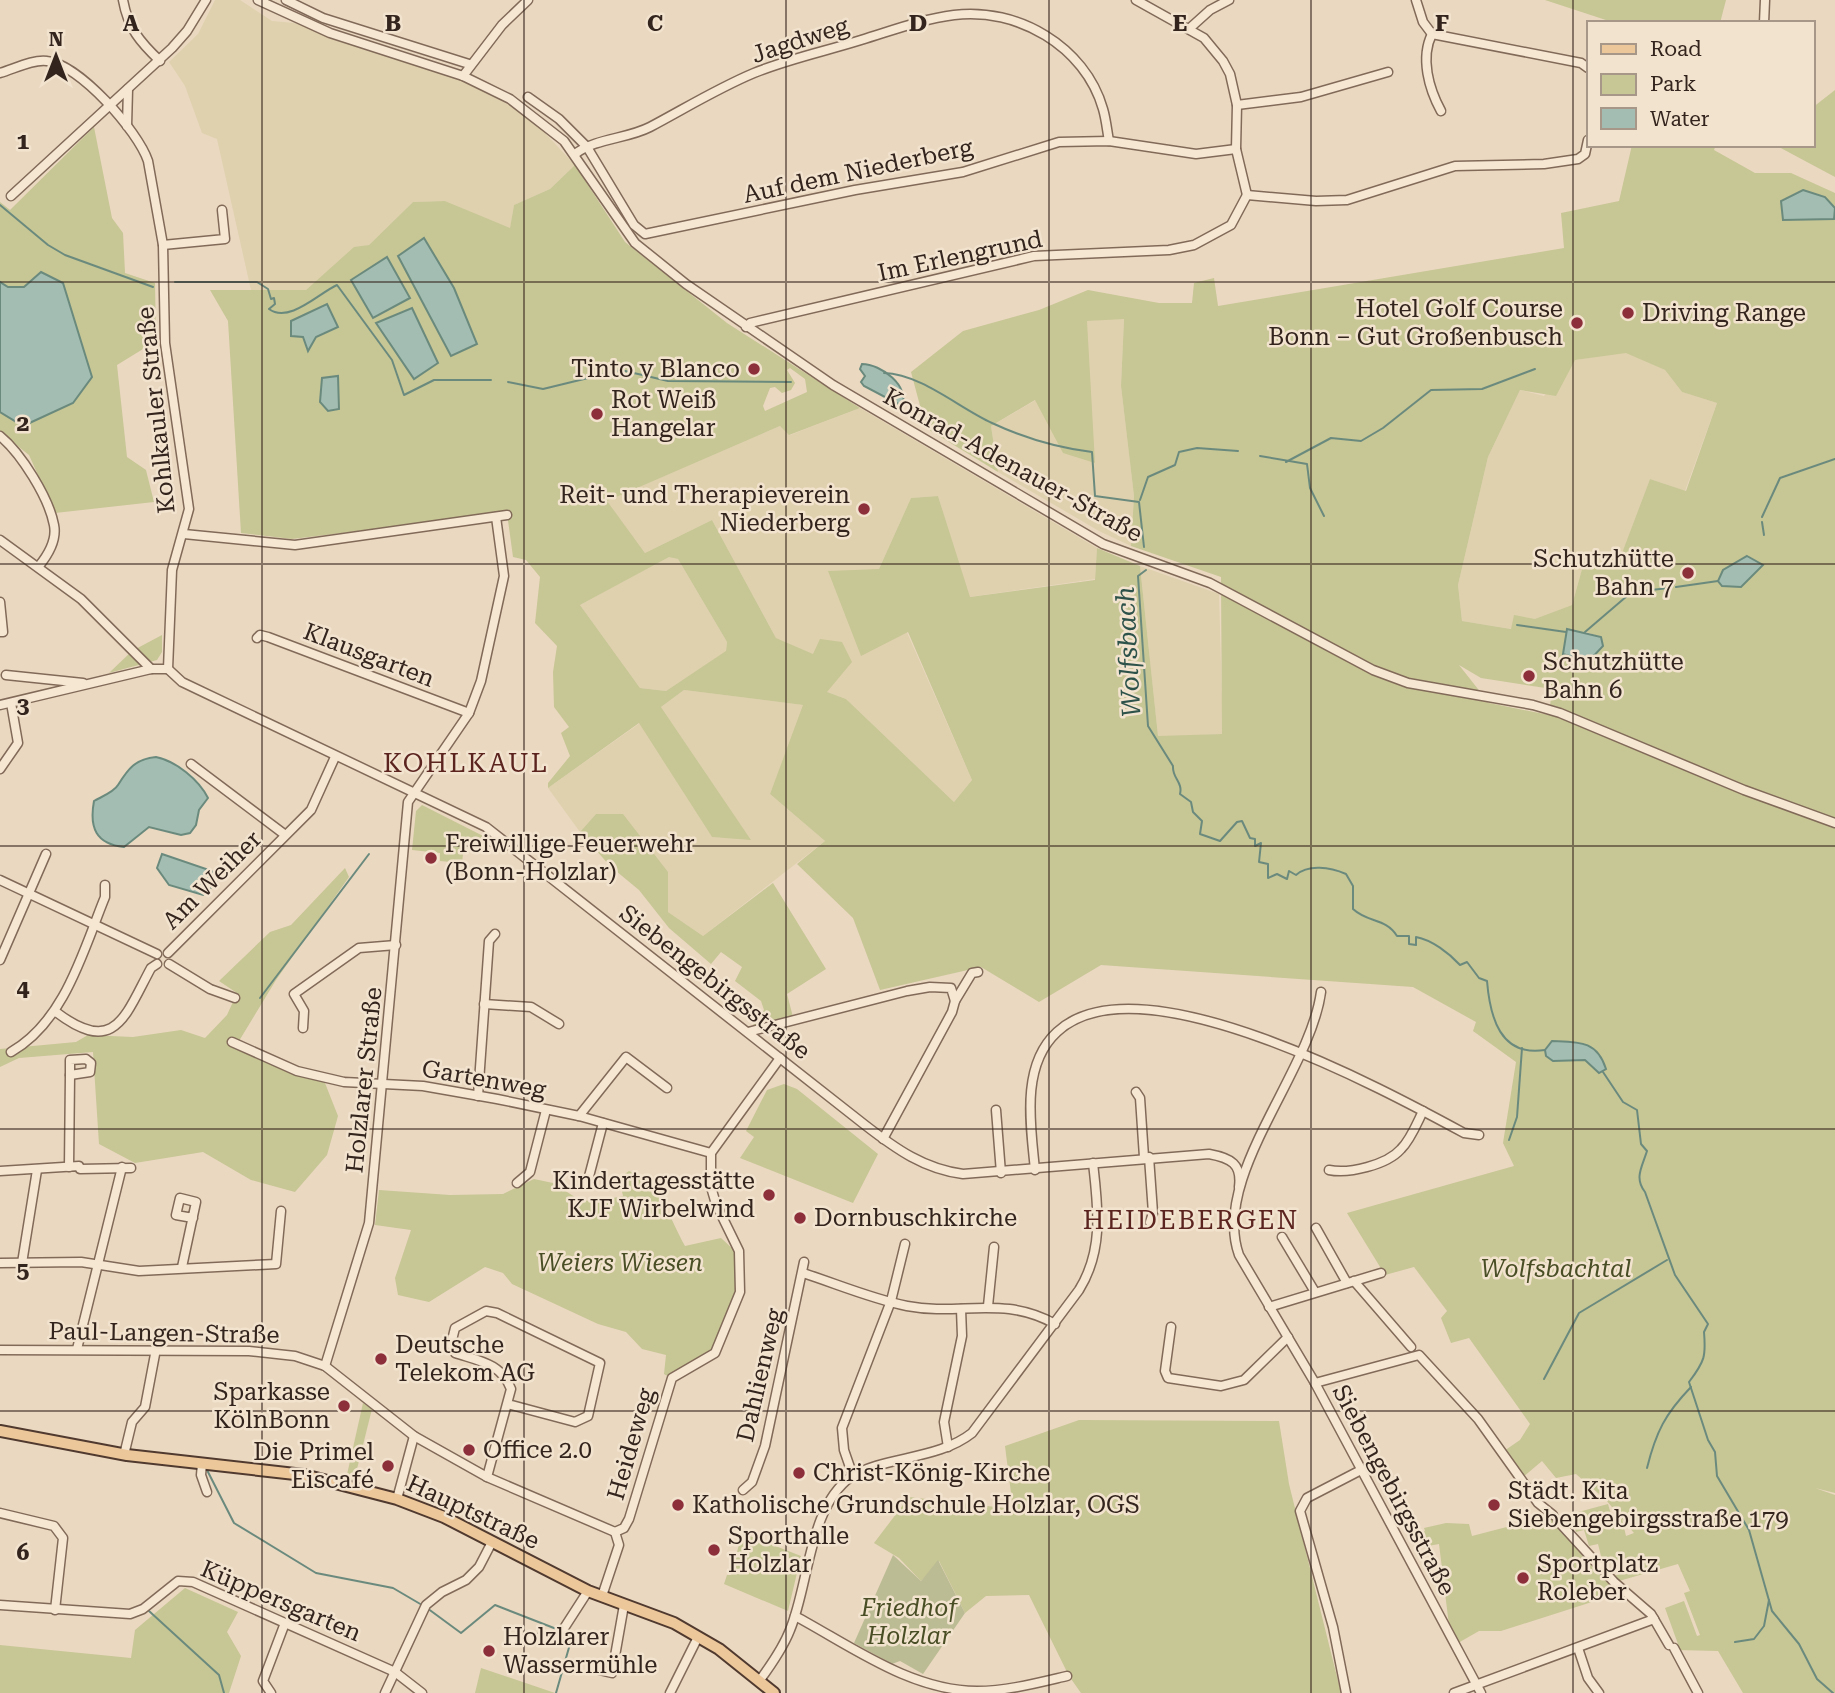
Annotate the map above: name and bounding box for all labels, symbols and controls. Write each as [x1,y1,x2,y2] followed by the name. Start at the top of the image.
[123,10,140,37] text: A
[385,10,401,37] text: B
[647,10,663,37] text: C
[909,10,927,37] text: D
[1173,10,1187,37] text: E
[1435,10,1449,37] text: F
[748,11,852,69] street label: Jagdweg
[21,21,91,91] north arrow
[1587,21,1814,147] legend
[49,28,64,51] text: N
[1650,37,1702,61] text: Road
[1650,72,1696,96] text: Park
[1650,107,1710,131] text: Water
[17,128,30,155] text: 1
[741,133,976,209] street label: Auf dem Niederberg
[875,225,1045,287] street label: Im Erlengrund
[1268,295,1563,351] place label: Hotel Golf Course Bonn – Gut Großenbusch
[1642,299,1806,327] place label: Driving Range
[131,305,181,515] street label: Kohlkauler Straße
[1620,305,1636,321] marker: Driving Range
[1569,315,1585,331] marker: Hotel Golf Course Bonn – Gut Großenbusch
[571,355,740,383] place label: Tinto y Blanco
[746,361,762,377] marker: Tinto y Blanco
[879,382,1147,548] street label: Konrad-Adenauer-Straße
[611,386,716,442] place label: Rot Weiß Hangelar
[589,406,605,422] marker: Rot Weiß Hangelar
[17,410,29,437] text: 2
[559,481,850,537] place label: Reit- und Therapieverein Niederberg
[856,501,872,517] marker: Reit- und Therapieverein Niederberg
[1533,545,1674,601] place label: Schutzhütte Bahn 7
[1680,565,1696,581] marker: Schutzhütte Bahn 7
[1110,586,1146,718] water label: Wolfsbach
[300,617,438,693] street label: Klausgarten
[1543,648,1684,704] place label: Schutzhütte Bahn 6
[1521,668,1537,684] marker: Schutzhütte Bahn 6
[17,692,30,719] text: 3
[383,748,549,778] district label: KOHLKAUL
[157,825,267,935] street label: Am Weiher
[445,830,695,886] place label: Freiwillige Feuerwehr (Bonn-Holzlar)
[423,850,439,866] marker: Freiwillige Feuerwehr (Bonn-Holzlar)
[614,899,816,1065] street label: Siebengebirgsstraße
[17,975,30,1002] text: 4
[340,986,388,1174] street label: Holzlarer Straße
[420,1054,549,1104] street label: Gartenweg
[552,1167,755,1223] place label: Kindertagesstätte KJF Wirbelwind
[761,1187,777,1203] marker: Kindertagesstätte KJF Wirbelwind
[814,1204,1017,1232] place label: Dornbuschkirche
[1083,1205,1299,1235] district label: HEIDEBERGEN
[792,1210,808,1226] marker: Dornbuschkirche
[537,1249,703,1277] park label: Weiers Wiesen
[1481,1255,1631,1283] park label: Wolfsbachtal
[17,1257,30,1284] text: 5
[731,1305,789,1445] street label: Dahlienweg
[48,1317,280,1349] street label: Paul-Langen-Straße
[395,1331,535,1387] place label: Deutsche Telekom AG
[373,1351,389,1367] marker: Deutsche Telekom AG
[214,1378,330,1434] place label: Sparkasse KölnBonn
[1327,1380,1461,1600] street label: Siebengebirgsstraße
[602,1385,660,1503] street label: Heideweg
[336,1398,352,1414] marker: Sparkasse KölnBonn
[483,1436,592,1464] place label: Office 2.0
[253,1438,374,1494] place label: Die Primel Eiscafé
[461,1442,477,1458] marker: Office 2.0
[380,1458,396,1474] marker: Die Primel Eiscafé
[813,1459,1050,1487] place label: Christ-König-Kirche
[791,1465,807,1481] marker: Christ-König-Kirche
[402,1469,544,1555] street label: Hauptstraße
[1508,1477,1789,1533] place label: Städt. Kita Siebengebirgsstraße 179
[692,1491,1140,1519] place label: Katholische Grundschule Holzlar, OGS
[670,1497,686,1513] marker: Katholische Grundschule Holzlar, OGS
[1486,1497,1502,1513] marker: Städt. Kita Siebengebirgsstraße 179
[728,1522,849,1578] place label: Sporthalle Holzlar
[17,1539,30,1566] text: 6
[706,1542,722,1558] marker: Sporthalle Holzlar
[1537,1550,1658,1606] place label: Sportplatz Roleber
[197,1555,365,1647] street label: Küppersgarten
[1515,1570,1531,1586] marker: Sportplatz Roleber
[860,1594,960,1650] park label: Friedhof Holzlar
[503,1623,657,1679] place label: Holzlarer Wassermühle
[481,1643,497,1659] marker: Holzlarer Wassermühle

